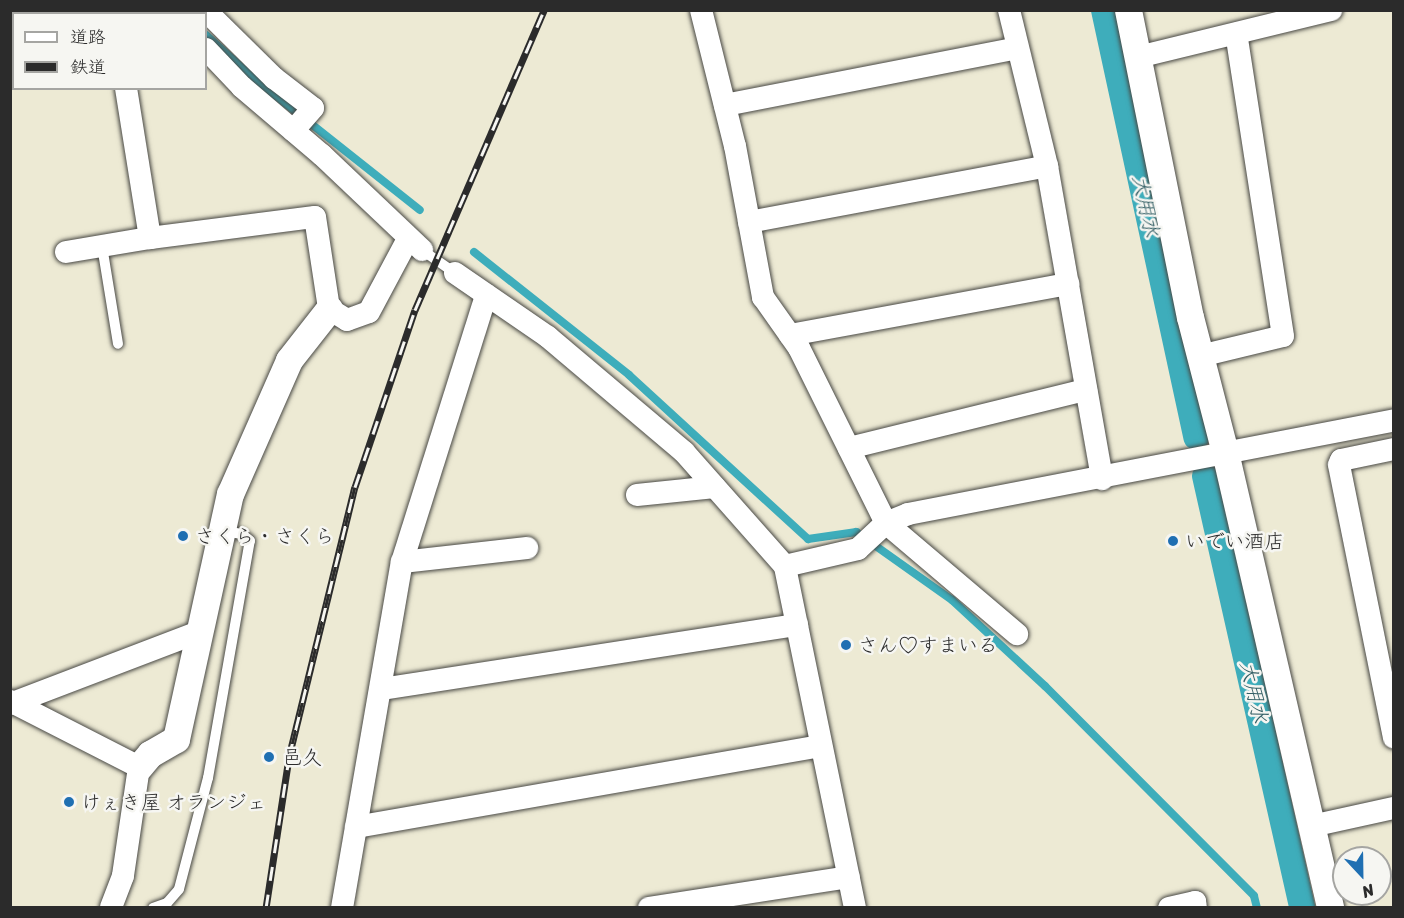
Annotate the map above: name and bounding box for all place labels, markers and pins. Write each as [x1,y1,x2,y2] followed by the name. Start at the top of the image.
[195,524,335,548] place label: さくら・さくら
[176,529,190,543] marker: さくら・さくら
[1185,529,1285,553] place label: いでい酒店
[1166,534,1180,548] marker: いでい酒店
[858,633,998,657] place label: さん♡すまいる
[839,638,853,652] marker: さん♡すまいる
[282,745,322,769] place label: 邑久
[260,748,278,766] marker: 邑久
[81,790,266,814] place label: けぇき屋 オランジェ
[62,795,76,809] marker: けぇき屋 オランジェ

